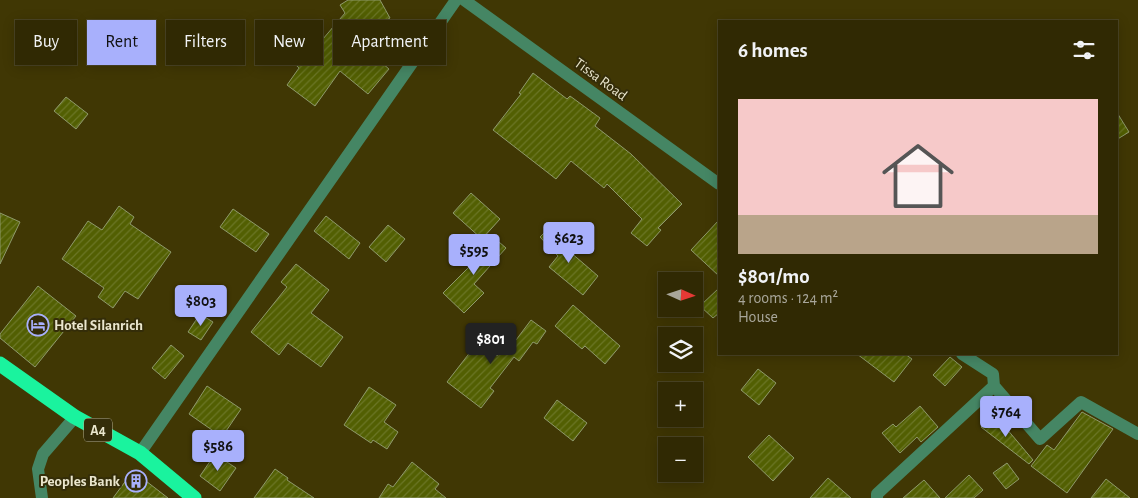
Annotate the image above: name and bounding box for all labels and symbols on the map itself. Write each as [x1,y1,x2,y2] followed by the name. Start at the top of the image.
[571,55,630,104] street label: Tissa Road
[539,222,599,264] pin: $623
[444,234,504,276] pin: $595
[658,272,702,318] north arrow
[171,284,231,327] pin: $803
[26,313,50,337] hotel icon: Hotel Silanrich
[54,318,143,333] place label: Hotel Silanrich
[461,322,521,365] pin: $801
[976,396,1036,438] pin: $764
[84,418,112,442] road number: A4
[188,430,248,472] pin: $586
[124,469,148,493] building icon: Peoples Bank
[40,474,121,489] place label: Peoples Bank

